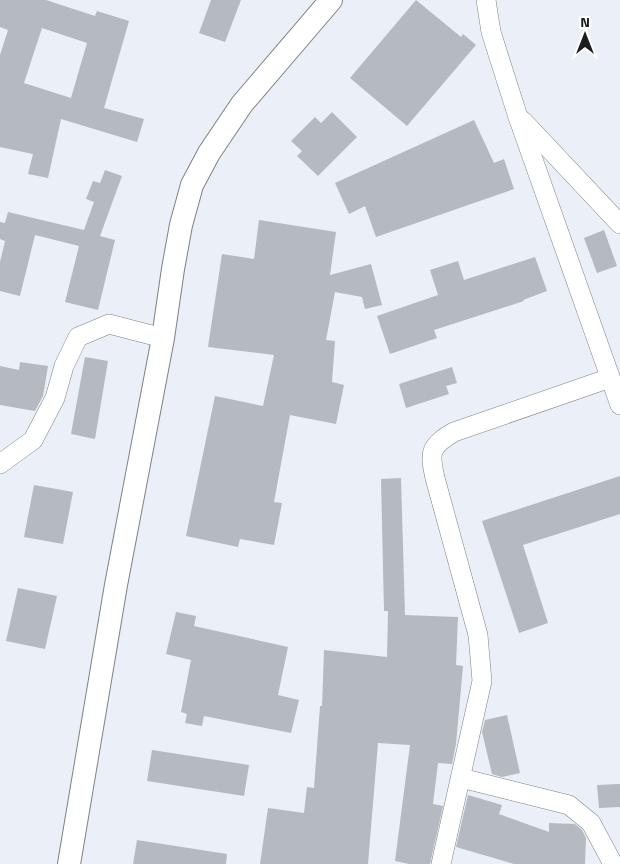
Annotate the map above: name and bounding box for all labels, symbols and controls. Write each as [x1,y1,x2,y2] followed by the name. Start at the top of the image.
[560,10,610,60] north arrow
[580,11,590,32] text: N

